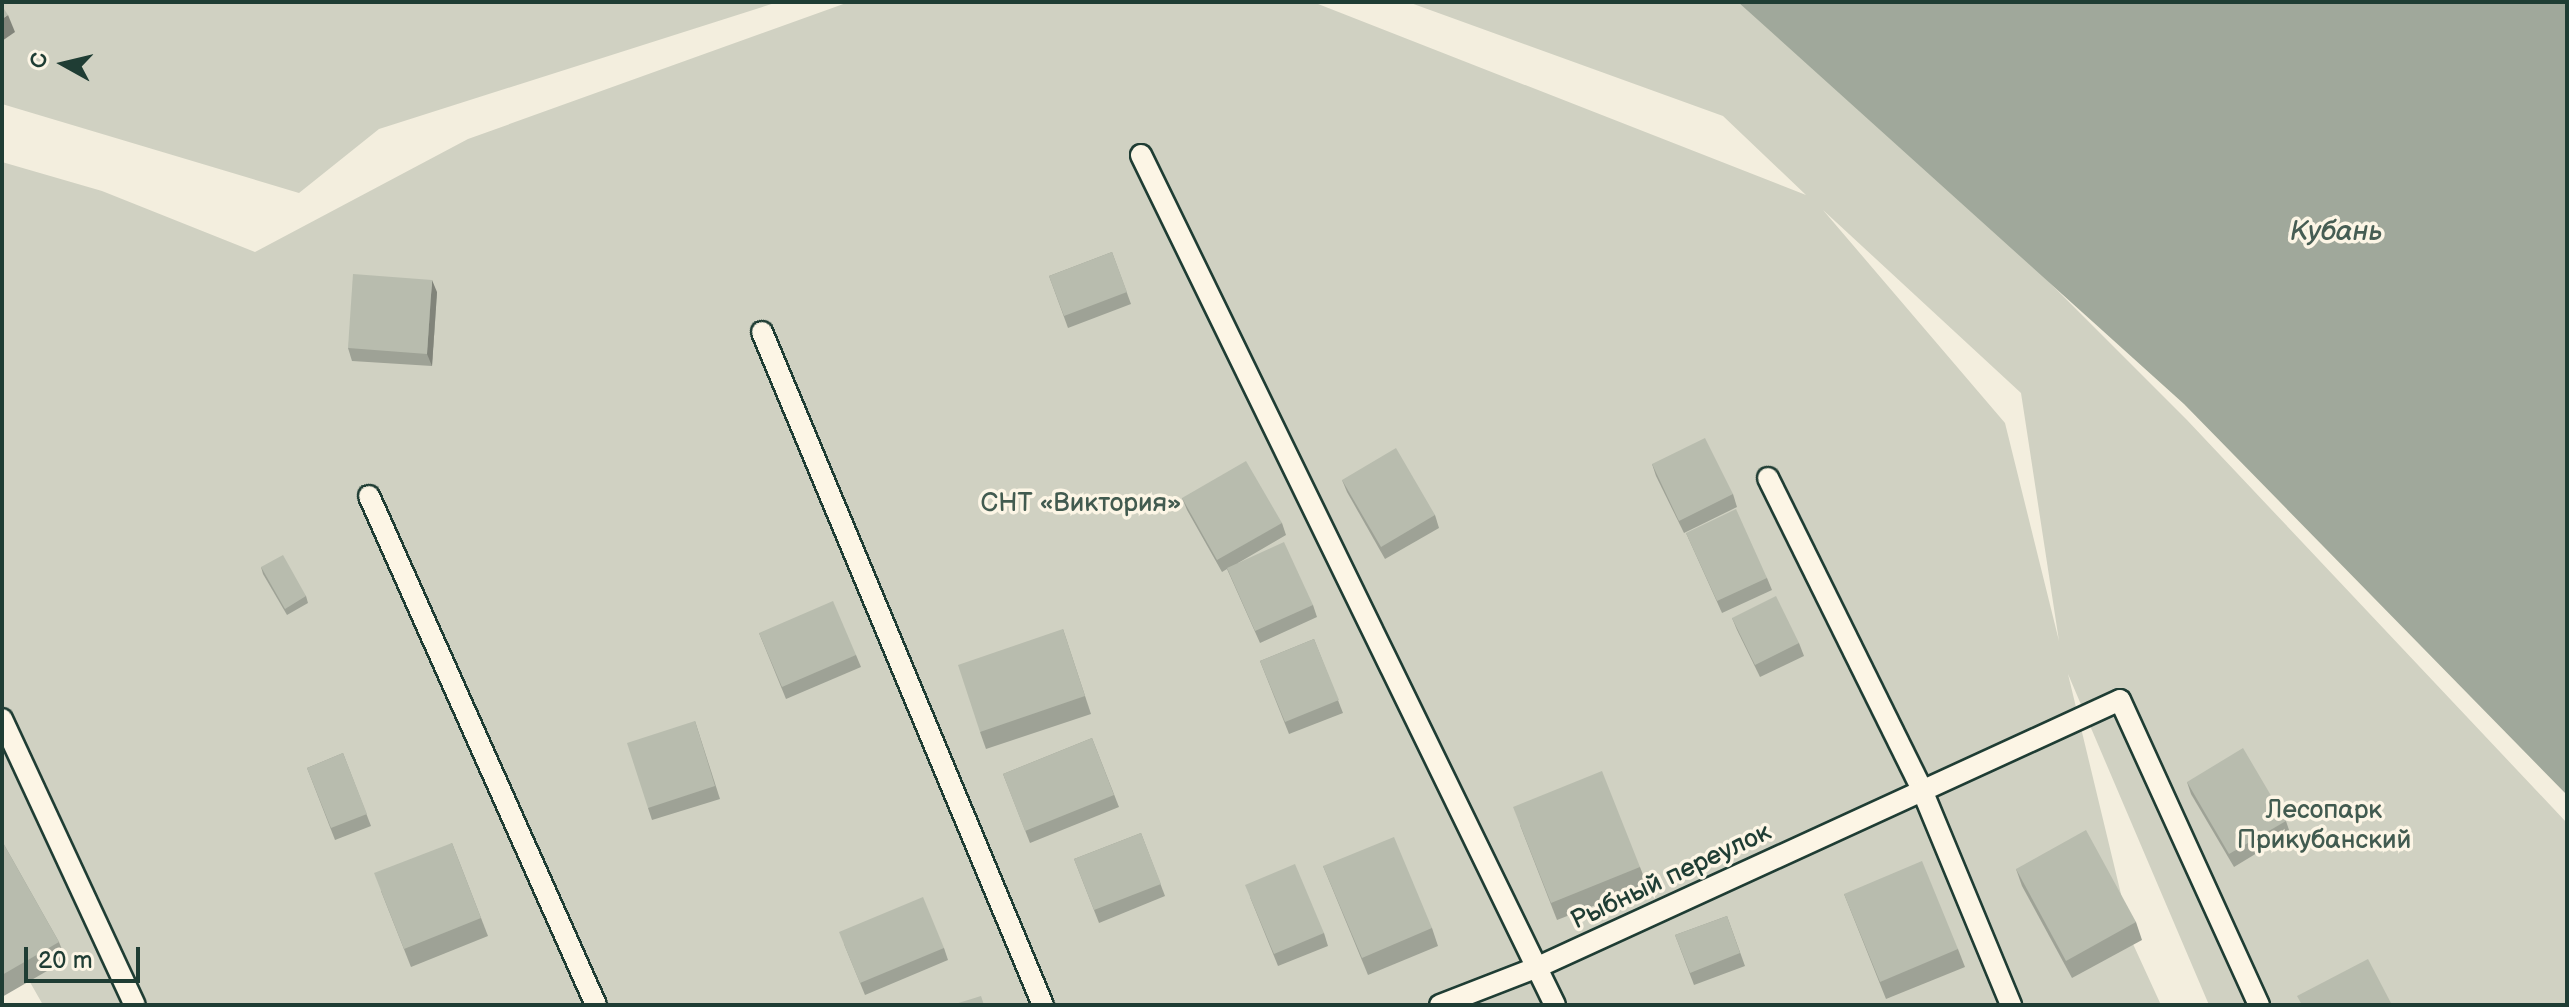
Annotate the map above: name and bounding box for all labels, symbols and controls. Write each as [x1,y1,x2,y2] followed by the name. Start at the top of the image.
[24,24,104,104] north arrow
[25,51,54,70] text: С
[2290,215,2382,249] water label: Кубань
[981,488,1181,520] park label: СНТ «Виктория»
[2237,795,2411,856] park label: Лесопарк Прикубанский
[1566,817,1776,937] street label: Рыбный переулок
[28,931,144,981] scale bar
[38,946,93,975] text: 20 m

